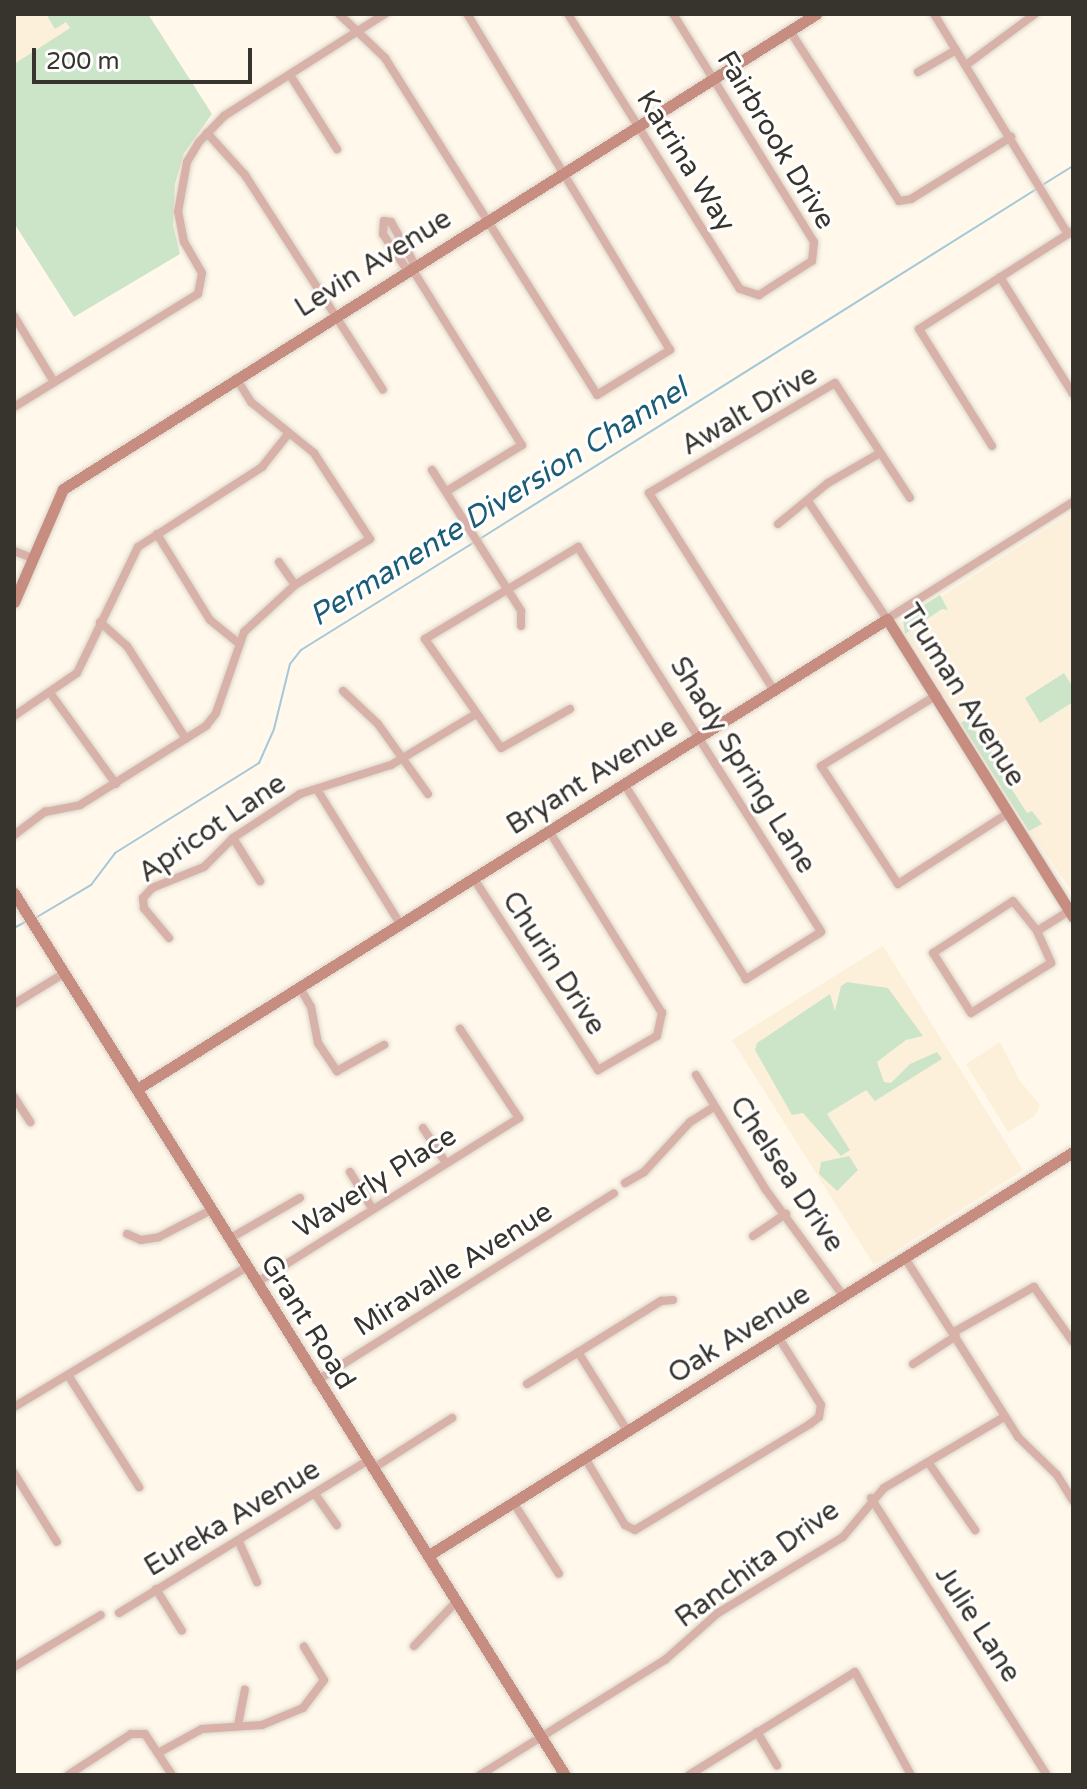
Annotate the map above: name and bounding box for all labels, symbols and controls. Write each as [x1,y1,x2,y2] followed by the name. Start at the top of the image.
[36,32,256,82] scale bar
[710,45,842,235] street label: Fairbrook Drive
[46,47,120,76] text: 200 m
[629,84,743,238] street label: Katrina Way
[289,202,457,324] street label: Levin Avenue
[675,358,823,462] street label: Awalt Drive
[303,371,695,635] water label: Permanente Diversion Channel
[893,597,1033,793] street label: Truman Avenue
[663,651,823,879] street label: Shady Spring Lane
[500,710,684,842] street label: Bryant Avenue
[132,766,292,890] street label: Apricot Lane
[495,885,613,1041] street label: Churin Drive
[723,1090,851,1258] street label: Chelsea Drive
[288,1119,462,1245] street label: Waverly Place
[348,1194,558,1344] street label: Miravalle Avenue
[253,1248,363,1396] street label: Grant Road
[662,1277,816,1391] street label: Oak Avenue
[138,1452,326,1584] street label: Eureka Avenue
[669,1493,845,1635] street label: Ranchita Drive
[928,1560,1028,1688] street label: Julie Lane

